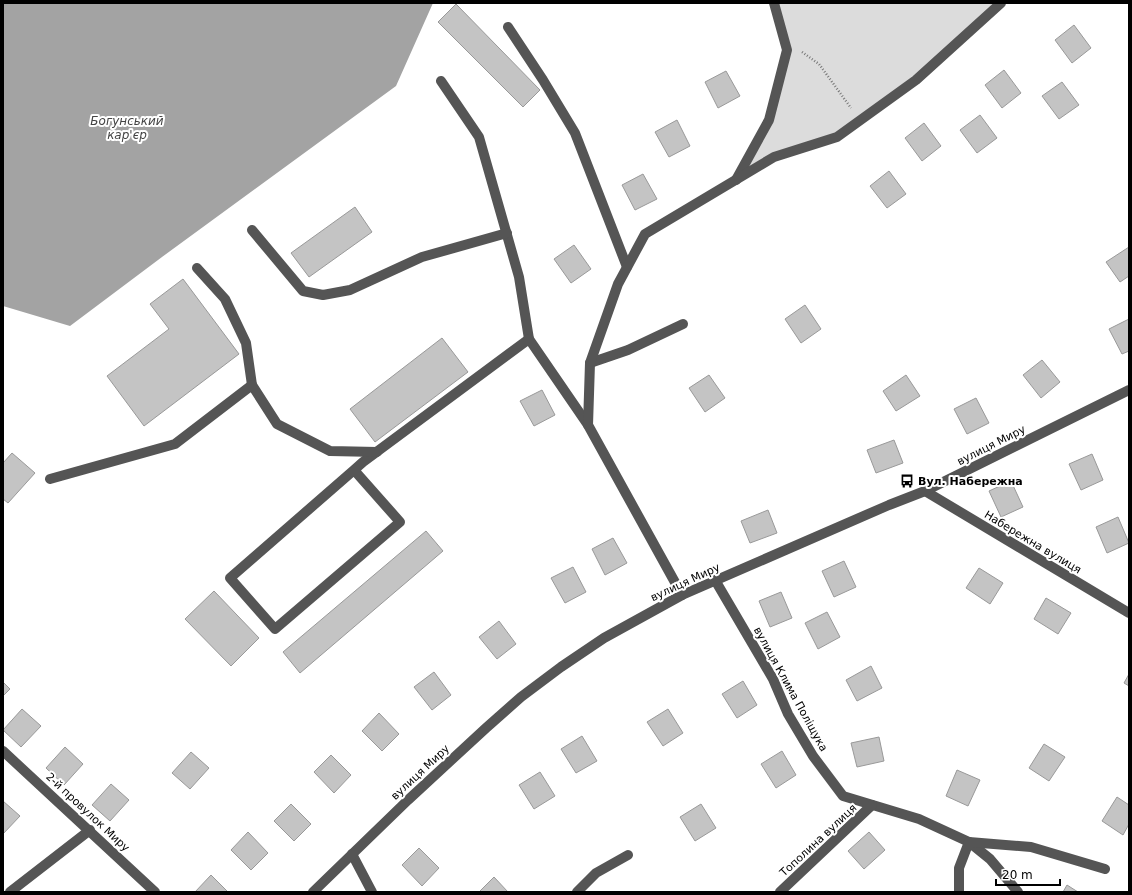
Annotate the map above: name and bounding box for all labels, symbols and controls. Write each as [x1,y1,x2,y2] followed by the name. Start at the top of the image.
[90,114,164,142] water label: Богунський кар'єр
[955,422,1028,468] street label: вулиця Миру
[899,473,915,489] bus stop icon: Вул. Набережна
[918,475,1023,488] place label: Вул. Набережна
[982,508,1084,577] street label: Набережна вулиця
[649,561,722,604] street label: вулиця Миру
[751,625,830,754] street label: вулиця Клима Поліщука
[389,742,453,803] street label: вулиця Миру
[43,770,133,855] street label: 2-й провулок Миру
[777,801,859,880] street label: Тополина вулиця
[996,861,1060,887] scale bar
[1002,868,1033,882] text: 20 m

